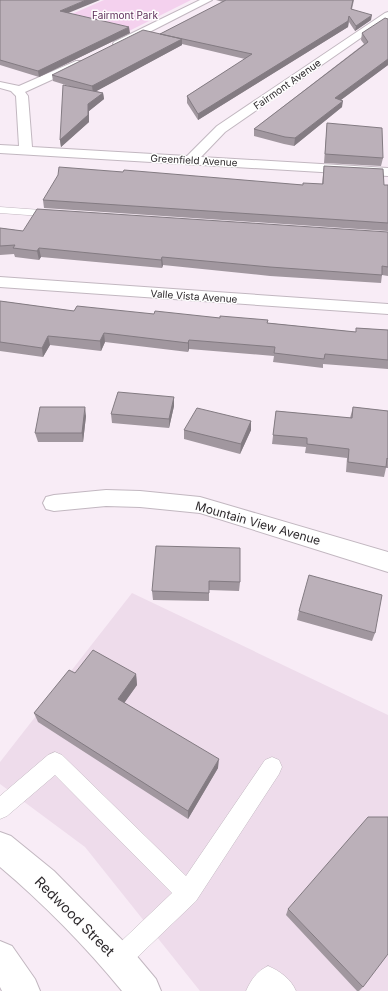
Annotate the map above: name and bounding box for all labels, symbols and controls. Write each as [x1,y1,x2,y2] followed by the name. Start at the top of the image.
[92,9,158,21] park label: Fairmont Park
[251,56,323,112] street label: Fairmont Avenue
[150,152,238,168] street label: Greenfield Avenue
[150,287,238,305] street label: Valle Vista Avenue
[194,498,322,548] street label: Mountain View Avenue
[32,873,119,960] street label: Redwood Street

